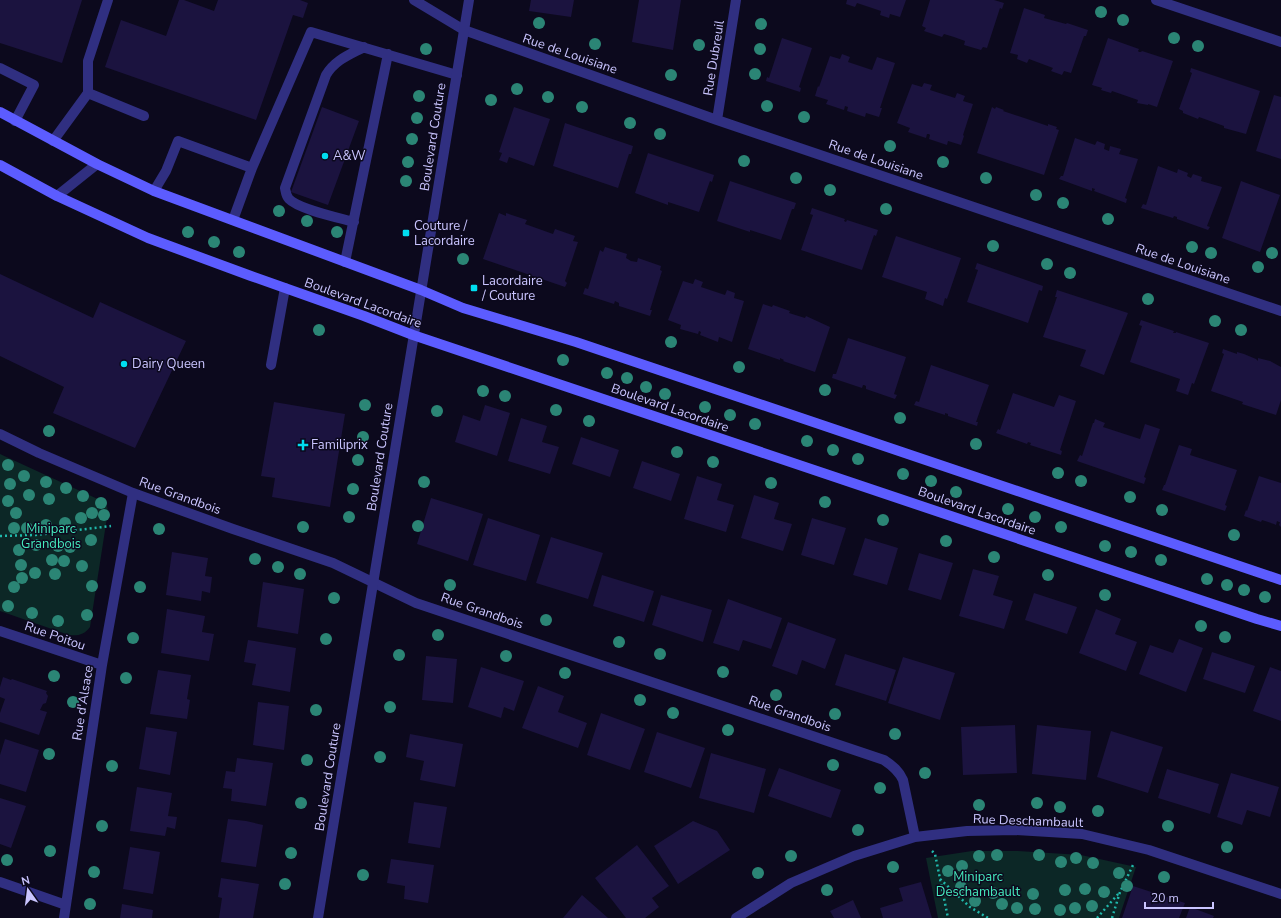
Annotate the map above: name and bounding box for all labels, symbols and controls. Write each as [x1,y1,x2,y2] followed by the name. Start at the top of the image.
[699,19,729,97] street label: Rue Dubreuil
[520,29,620,79] street label: Rue de Louisiane
[416,82,450,192] street label: Boulevard Couture
[826,135,926,185] street label: Rue de Louisiane
[333,147,365,165] place label: A&W
[320,151,330,161] marker: A&W
[414,217,475,250] place label: Couture / Lacordaire
[401,228,411,238] marker: Couture / Lacordaire
[1133,239,1233,289] street label: Rue de Louisiane
[481,272,543,305] place label: Lacordaire / Couture
[302,273,424,333] street label: Boulevard Lacordaire
[469,283,479,293] marker: Lacordaire / Couture
[132,355,205,373] place label: Dairy Queen
[119,359,129,369] marker: Dairy Queen
[609,379,731,437] street label: Boulevard Lacordaire
[363,402,397,512] street label: Boulevard Couture
[311,436,368,454] place label: Familiprix
[298,440,308,450] marker: Familiprix
[136,473,224,519] street label: Rue Grandbois
[916,482,1038,540] street label: Boulevard Lacordaire
[21,520,81,553] park label: Miniparc Grandbois
[438,588,526,634] street label: Rue Grandbois
[22,617,88,655] street label: Rue Poitou
[68,664,98,742] street label: Rue d'Alsace
[746,691,834,737] street label: Rue Grandbois
[311,722,345,832] street label: Boulevard Couture
[972,810,1084,832] street label: Rue Deschambault
[936,868,1021,901] park label: Miniparc Deschambault
[8,870,48,910] north arrow
[20,873,32,889] text: N
[1145,884,1213,910] scale bar
[1151,890,1179,906] text: 20 m

